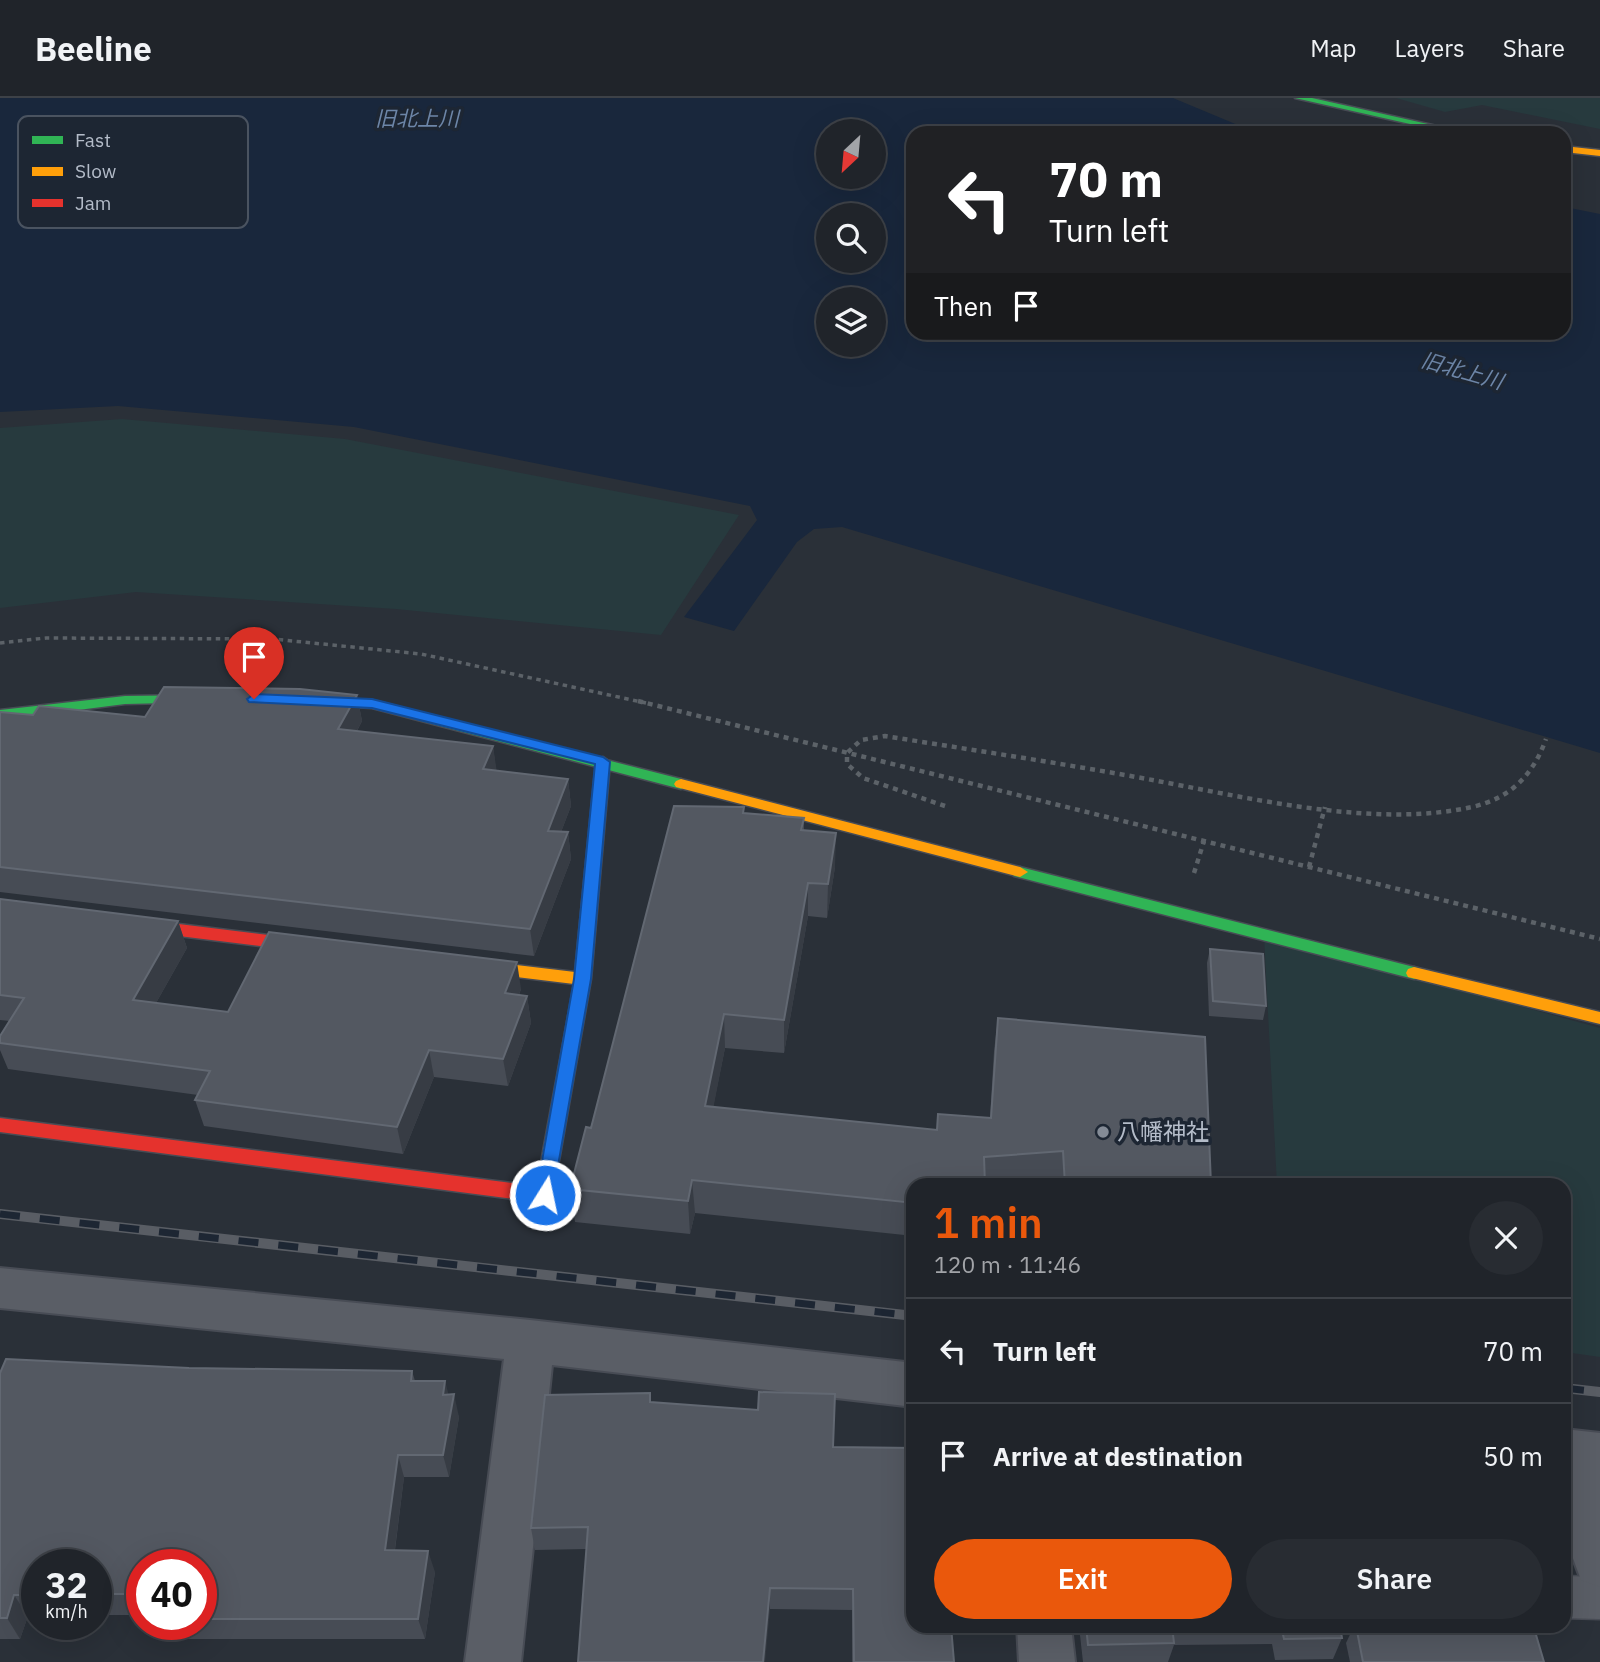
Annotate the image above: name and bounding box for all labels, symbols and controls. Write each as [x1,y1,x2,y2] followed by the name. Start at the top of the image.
[35,27,152,70] text: Beeline
[1310,32,1357,64] text: Map
[1395,32,1465,64] text: Layers
[1503,32,1565,64] text: Share
[375,104,461,132] water label: 旧北上川
[18,116,248,228] legend
[816,119,886,189] north arrow
[816,119,886,357] map controls
[75,128,111,152] text: Fast
[1049,147,1163,210] text: 70 m
[934,154,1025,245] icon: left
[75,159,116,183] text: Slow
[75,191,111,215] text: Jam
[816,203,886,273] button: search
[1049,209,1169,251] text: Turn left
[816,287,886,357] button: layers
[1007,287,1045,325] icon: arrive
[934,289,993,323] text: Then
[1418,345,1508,396] water label: 旧北上川
[224,627,284,699] pin
[235,638,273,676] icon: arrive
[1117,1116,1209,1146] place label: 八幡神社
[1095,1124,1111,1140] marker: 八幡神社
[508,1158,582,1232] position arrow
[934,1195,1043,1250] text: 1 min
[1469,1201,1543,1275] button: close
[934,1249,1081,1279] text: 120 m · 11:46
[934,1332,972,1370] icon: left
[993,1334,1096,1368] text: Turn left
[1483,1334,1543,1368] text: 70 m
[934,1437,972,1475] icon: arrive
[993,1439,1243,1473] text: Arrive at destination
[1483,1439,1543,1473] text: 50 m
[934,1539,1232,1619] button: Exit
[1246,1539,1543,1619] button: Share
[126,1549,217,1640] speed limit sign: 40
[45,1562,88,1608] text: 32
[45,1600,88,1623] text: km/h

